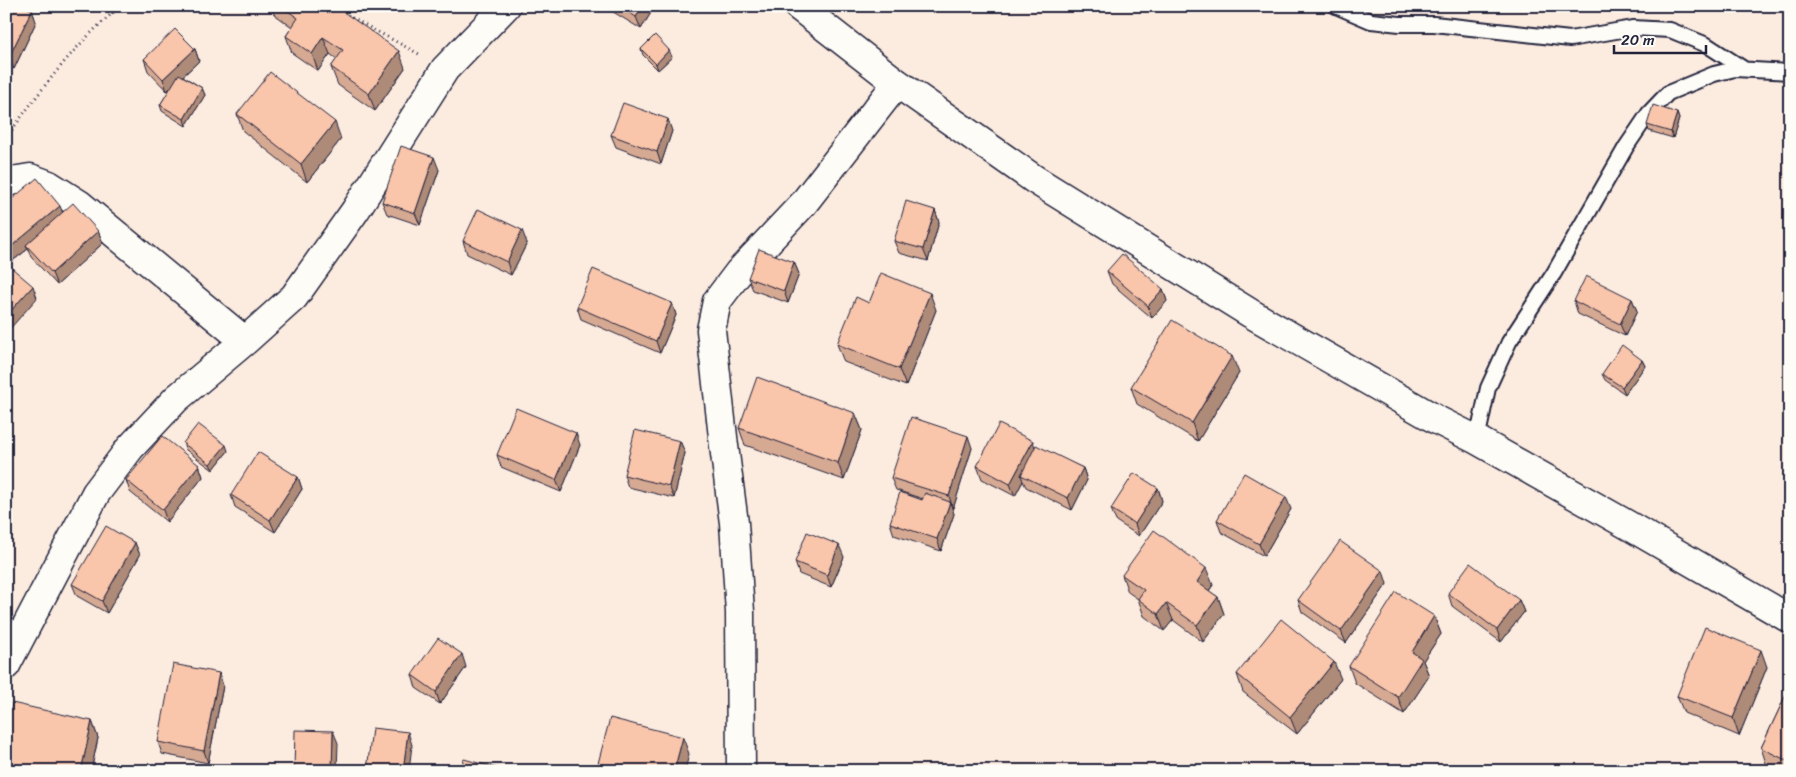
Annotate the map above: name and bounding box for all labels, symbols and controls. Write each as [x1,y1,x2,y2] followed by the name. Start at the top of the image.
[1614,22,1706,54] scale bar
[1621,27,1655,53] text: 20 m

